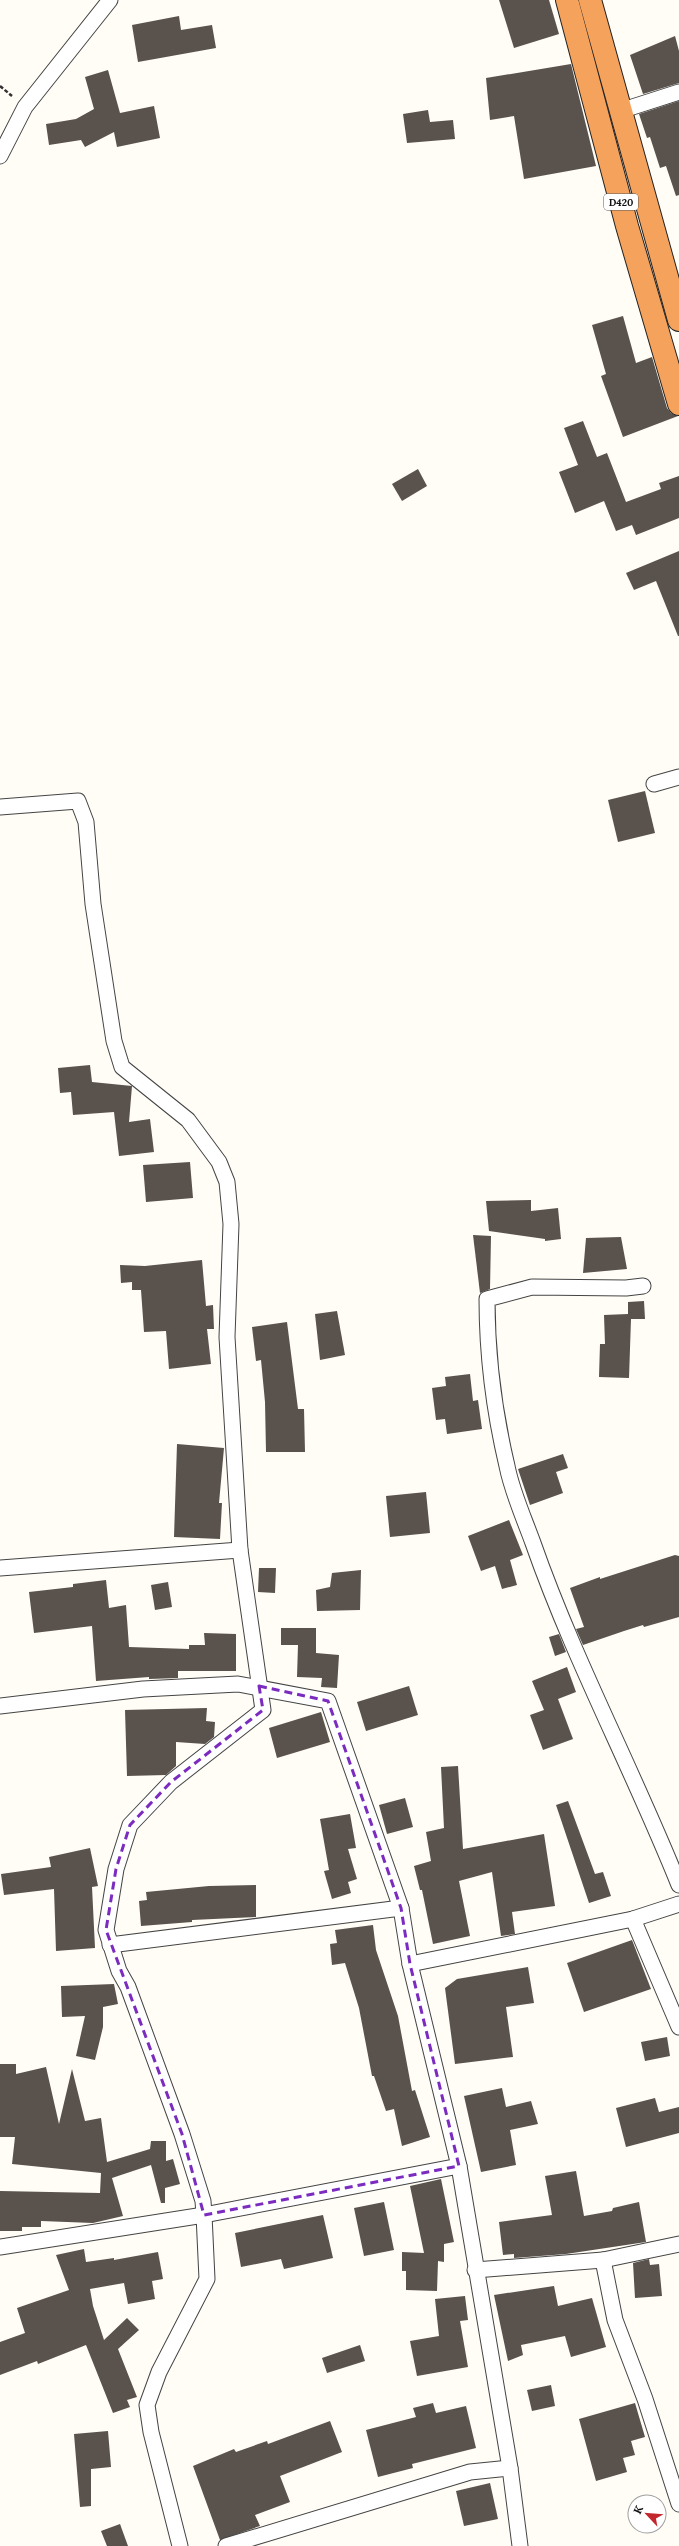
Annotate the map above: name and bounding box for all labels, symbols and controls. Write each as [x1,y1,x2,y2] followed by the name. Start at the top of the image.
[604,194,638,210] road number: D420
[627,2494,667,2534] north arrow
[630,2503,646,2516] text: K

